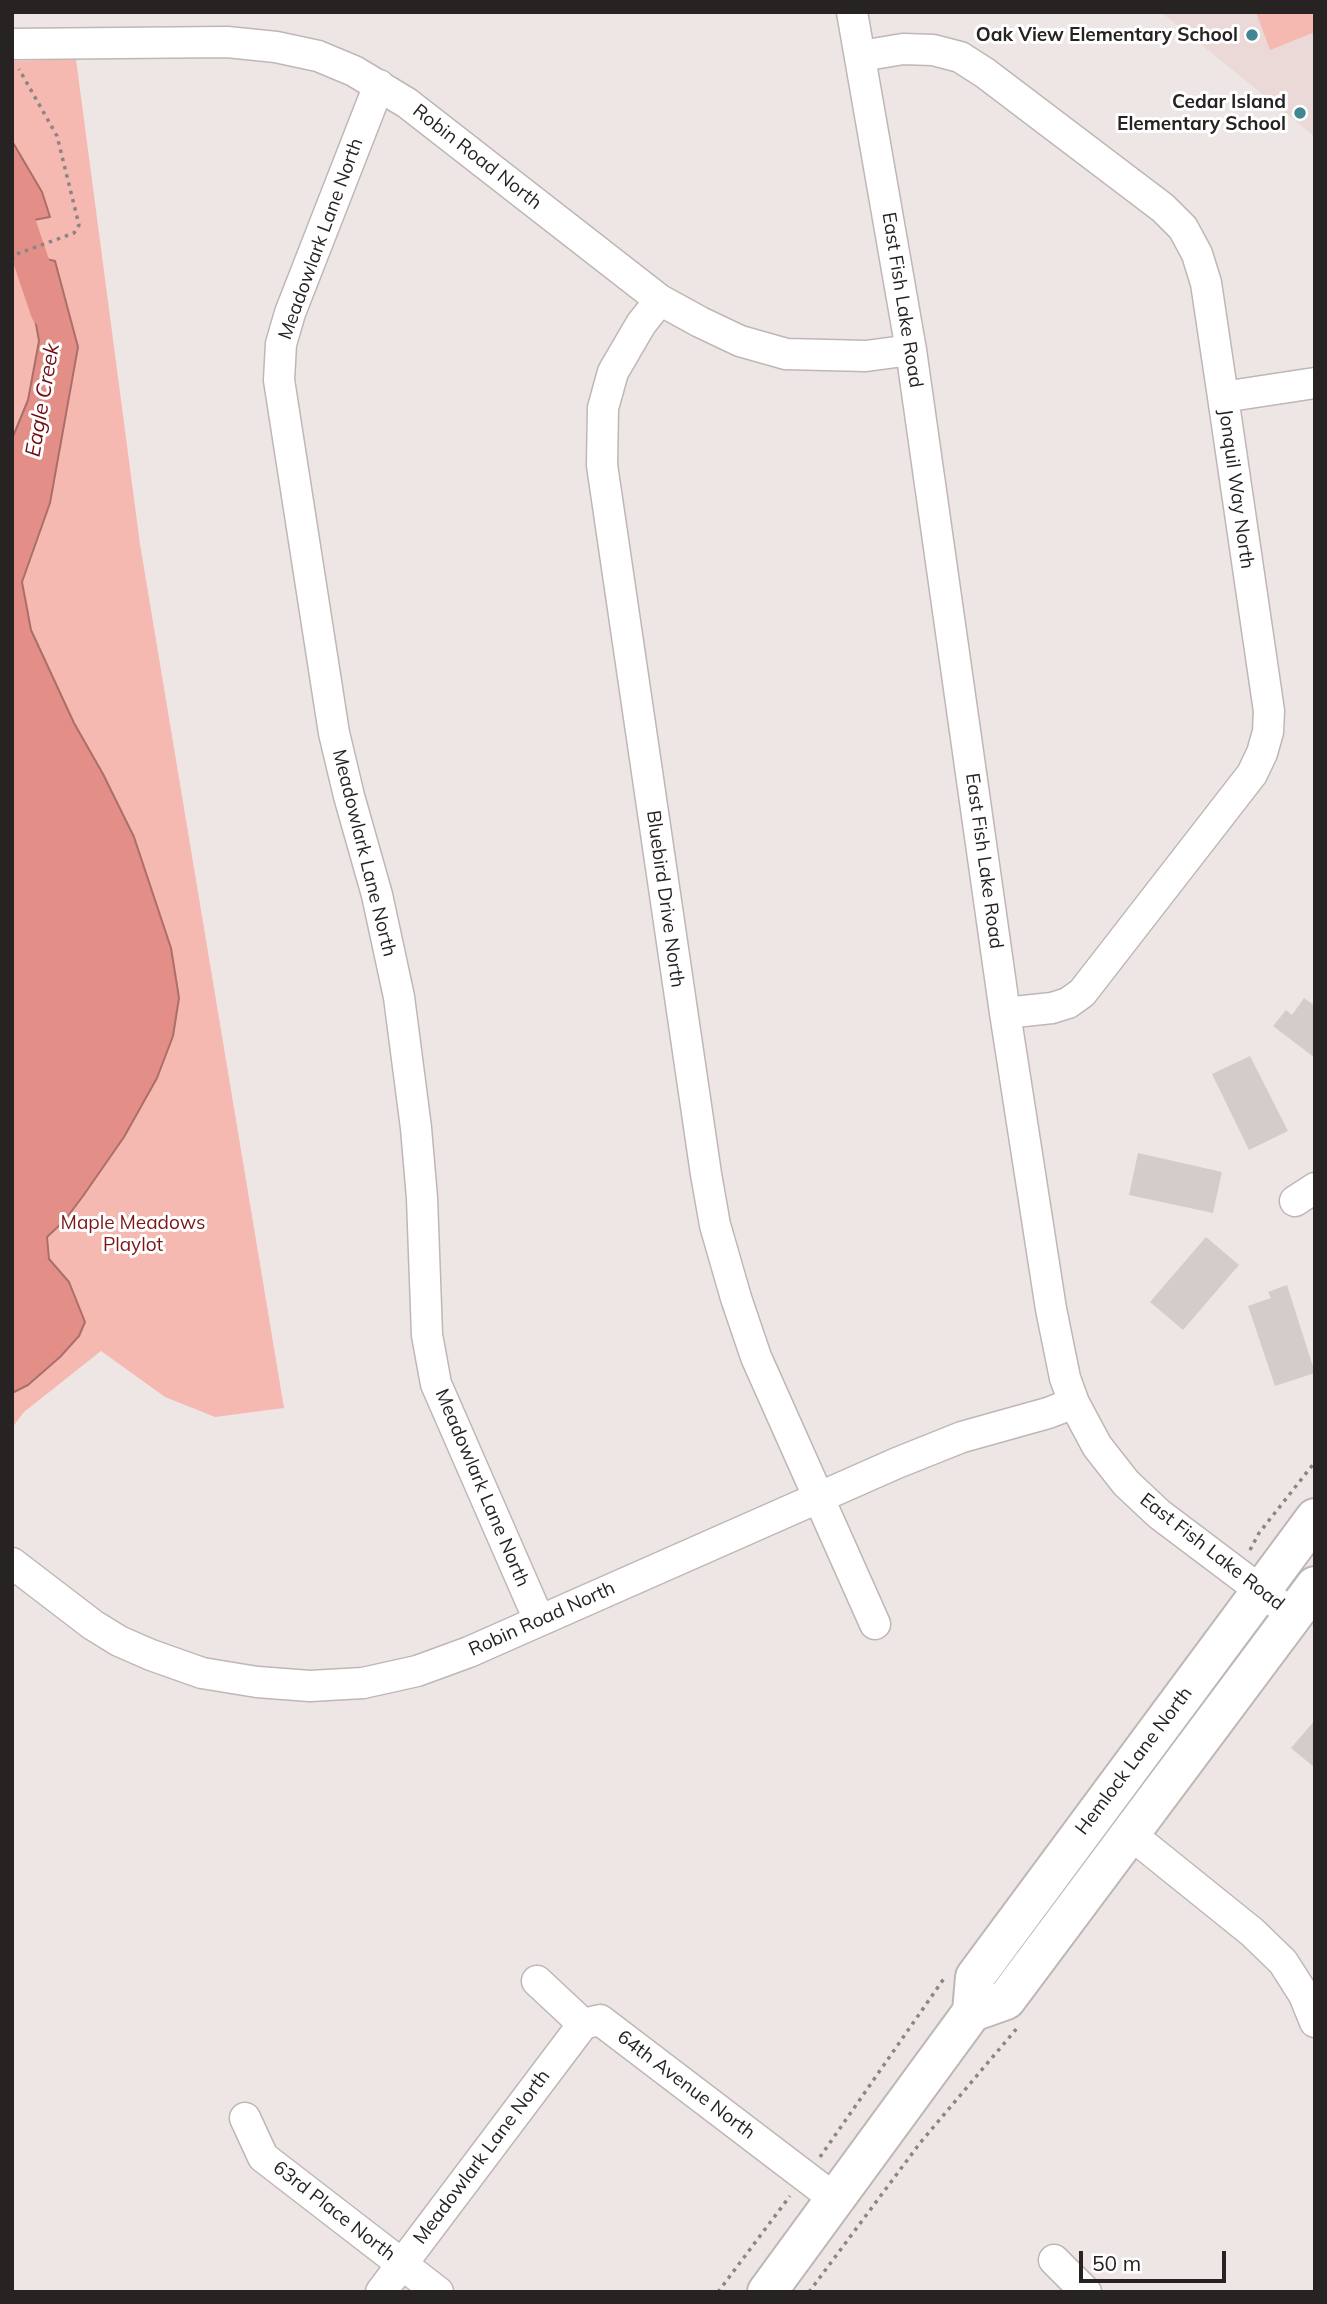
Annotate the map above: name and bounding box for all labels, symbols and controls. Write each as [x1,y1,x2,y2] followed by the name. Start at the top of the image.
[976,24,1238,46] place label: Oak View Elementary School
[1244,27,1260,43] marker: Oak View Elementary School
[1117,91,1286,135] place label: Cedar Island Elementary School
[408,100,546,214] street label: Robin Road North
[1292,105,1308,121] marker: Cedar Island Elementary School
[274,135,368,343] street label: Meadowlark Lane North
[877,211,927,389] street label: East Fish Lake Road
[21,341,65,459] water label: Eagle Creek
[1213,408,1259,570] street label: Jonquil Way North
[327,747,401,959] street label: Meadowlark Lane North
[960,772,1008,950] street label: East Fish Lake Road
[641,809,689,989] street label: Bluebird Drive North
[61,1212,205,1256] park label: Maple Meadows Playlot
[430,1386,534,1590] street label: Meadowlark Lane North
[1135,1488,1289,1616] street label: East Fish Lake Road
[465,1577,619,1661] street label: Robin Road North
[1071,1682,1197,1840] street label: Hemlock Lane North
[612,2026,760,2144] street label: 64th Avenue North
[409,2065,555,2249] street label: Meadowlark Lane North
[268,2156,400,2266] street label: 63rd Place North
[1082,2238,1229,2282] scale bar
[1092,2250,1141,2276] text: 50 m

